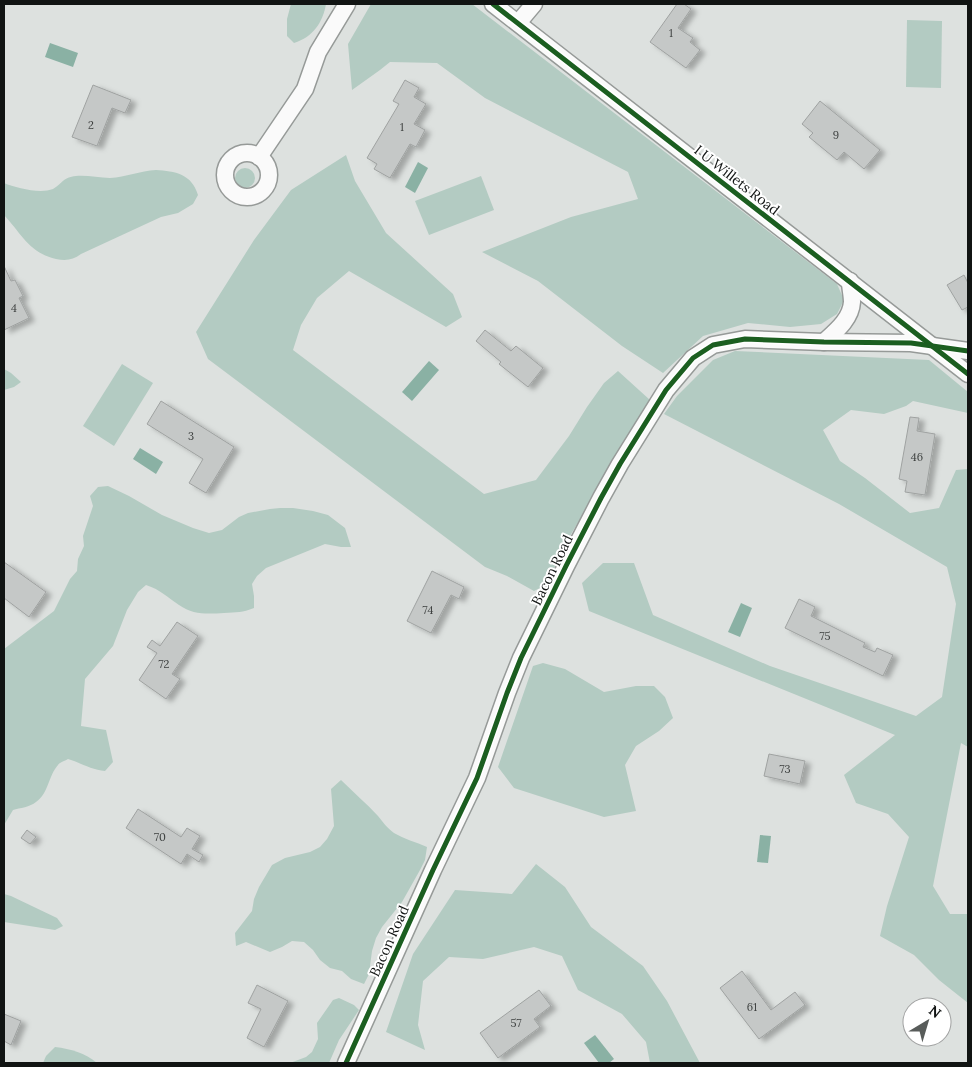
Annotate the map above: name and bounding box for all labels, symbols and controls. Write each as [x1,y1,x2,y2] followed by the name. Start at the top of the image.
[669,26,673,40] house number: 1
[88,118,94,132] house number: 2
[400,120,404,134] house number: 1
[833,128,839,142] house number: 9
[691,141,783,219] street label: I U Willets Road
[11,301,17,315] house number: 4
[188,429,194,443] house number: 3
[911,450,923,464] house number: 46
[527,532,577,608] street label: Bacon Road
[423,603,433,617] house number: 74
[819,629,831,643] house number: 75
[159,657,170,671] house number: 72
[779,762,791,776] house number: 73
[154,830,166,844] house number: 70
[365,903,413,979] street label: Bacon Road
[902,997,952,1047] north arrow
[747,1000,757,1014] house number: 61
[925,1001,945,1022] text: N
[510,1016,522,1030] house number: 57

